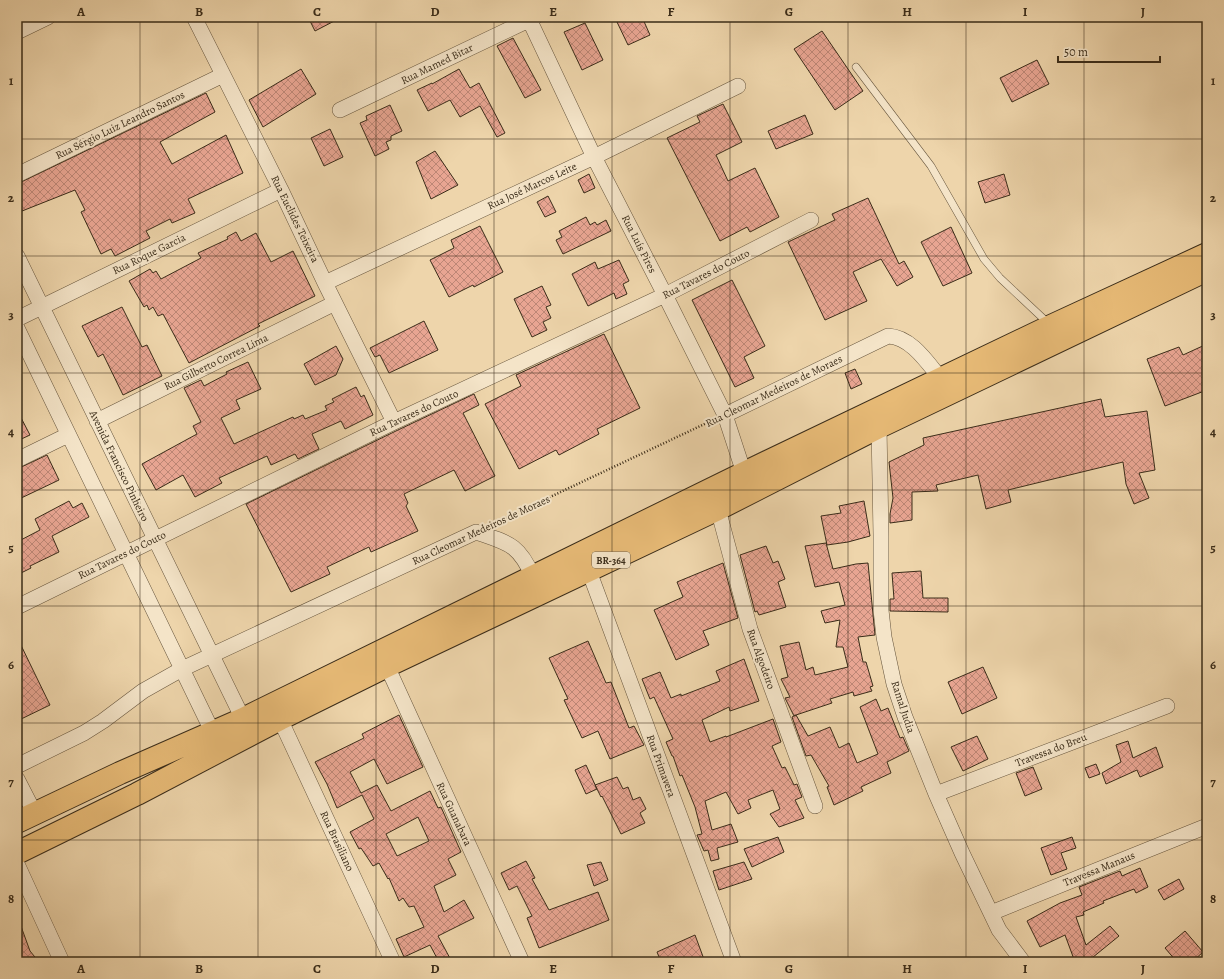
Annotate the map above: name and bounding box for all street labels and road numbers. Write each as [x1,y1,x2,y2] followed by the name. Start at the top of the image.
[398,40,476,88] street label: Rua Mamed Bitar
[53,87,187,163] street label: Rua Sérgio Luiz Leandro Santos
[485,159,579,213] street label: Rua José Marcos Leite
[267,173,323,266] street label: Rua Euclides Teixeira
[618,212,660,276] street label: Rua Luís Pires
[110,229,189,278] street label: Rua Roque Garcia
[660,245,753,303] street label: Rua Tavares do Couto
[161,330,271,394] street label: Rua Gilberto Correa Lima
[703,351,845,431] street label: Rua Cleomar Medeiros de Moraes
[367,386,461,440] street label: Rua Tavares do Couto
[85,407,153,524] street label: Avenida Francisco Pinheiro
[410,491,552,569] street label: Rua Cleomar Medeiros de Moraes
[75,527,169,583] street label: Rua Tavares do Couto
[592,552,630,568] road number: BR-364
[743,627,779,692] street label: Rua Algodeiro
[888,679,919,736] street label: Ramal Judia
[1013,729,1089,771] street label: Travessa do Breu
[643,732,680,800] street label: Rua Primavera
[433,780,476,849] street label: Rua Guanabara
[316,808,358,874] street label: Rua Brasiliano
[1061,848,1137,890] street label: Travessa Manaus

